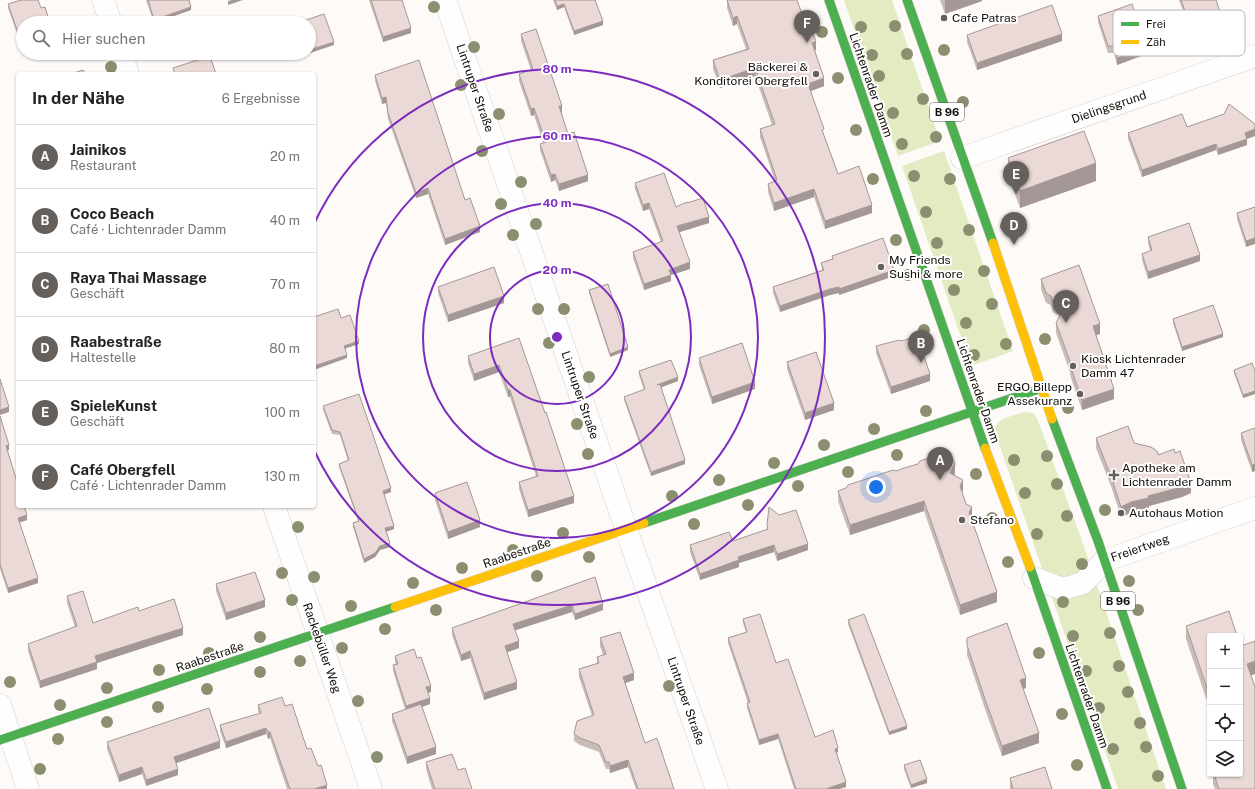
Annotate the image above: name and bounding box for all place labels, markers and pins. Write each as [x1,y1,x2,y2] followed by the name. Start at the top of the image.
[794,10,820,43] pin: F
[952,11,1017,25] place label: Cafe Patras
[939,13,949,23] marker: Cafe Patras
[694,60,808,88] place label: Bäckerei & Konditorei Obergfell
[811,69,821,79] marker: Bäckerei & Konditorei Obergfell
[1003,161,1029,194] pin: E
[1001,212,1027,245] pin: D
[889,253,963,281] place label: My Friends Sushi & more
[876,262,886,272] marker: My Friends Sushi & more
[1053,290,1079,323] pin: C
[550,330,564,344] centre of rings
[908,330,934,363] pin: B
[1081,352,1186,380] place label: Kiosk Lichtenrader Damm 47
[1068,361,1078,371] marker: Kiosk Lichtenrader Damm 47
[997,380,1072,408] place label: ERGO Billepp Assekuranz
[1075,389,1085,399] marker: ERGO Billepp Assekuranz
[927,447,953,480] pin: A
[1122,461,1232,489] place label: Apotheke am Lichtenrader Damm
[1109,470,1119,480] marker: Apotheke am Lichtenrader Damm
[1129,506,1224,520] place label: Autohaus Motion
[1116,508,1126,518] marker: Autohaus Motion
[970,513,1014,527] place label: Stefano
[957,515,967,525] marker: Stefano

